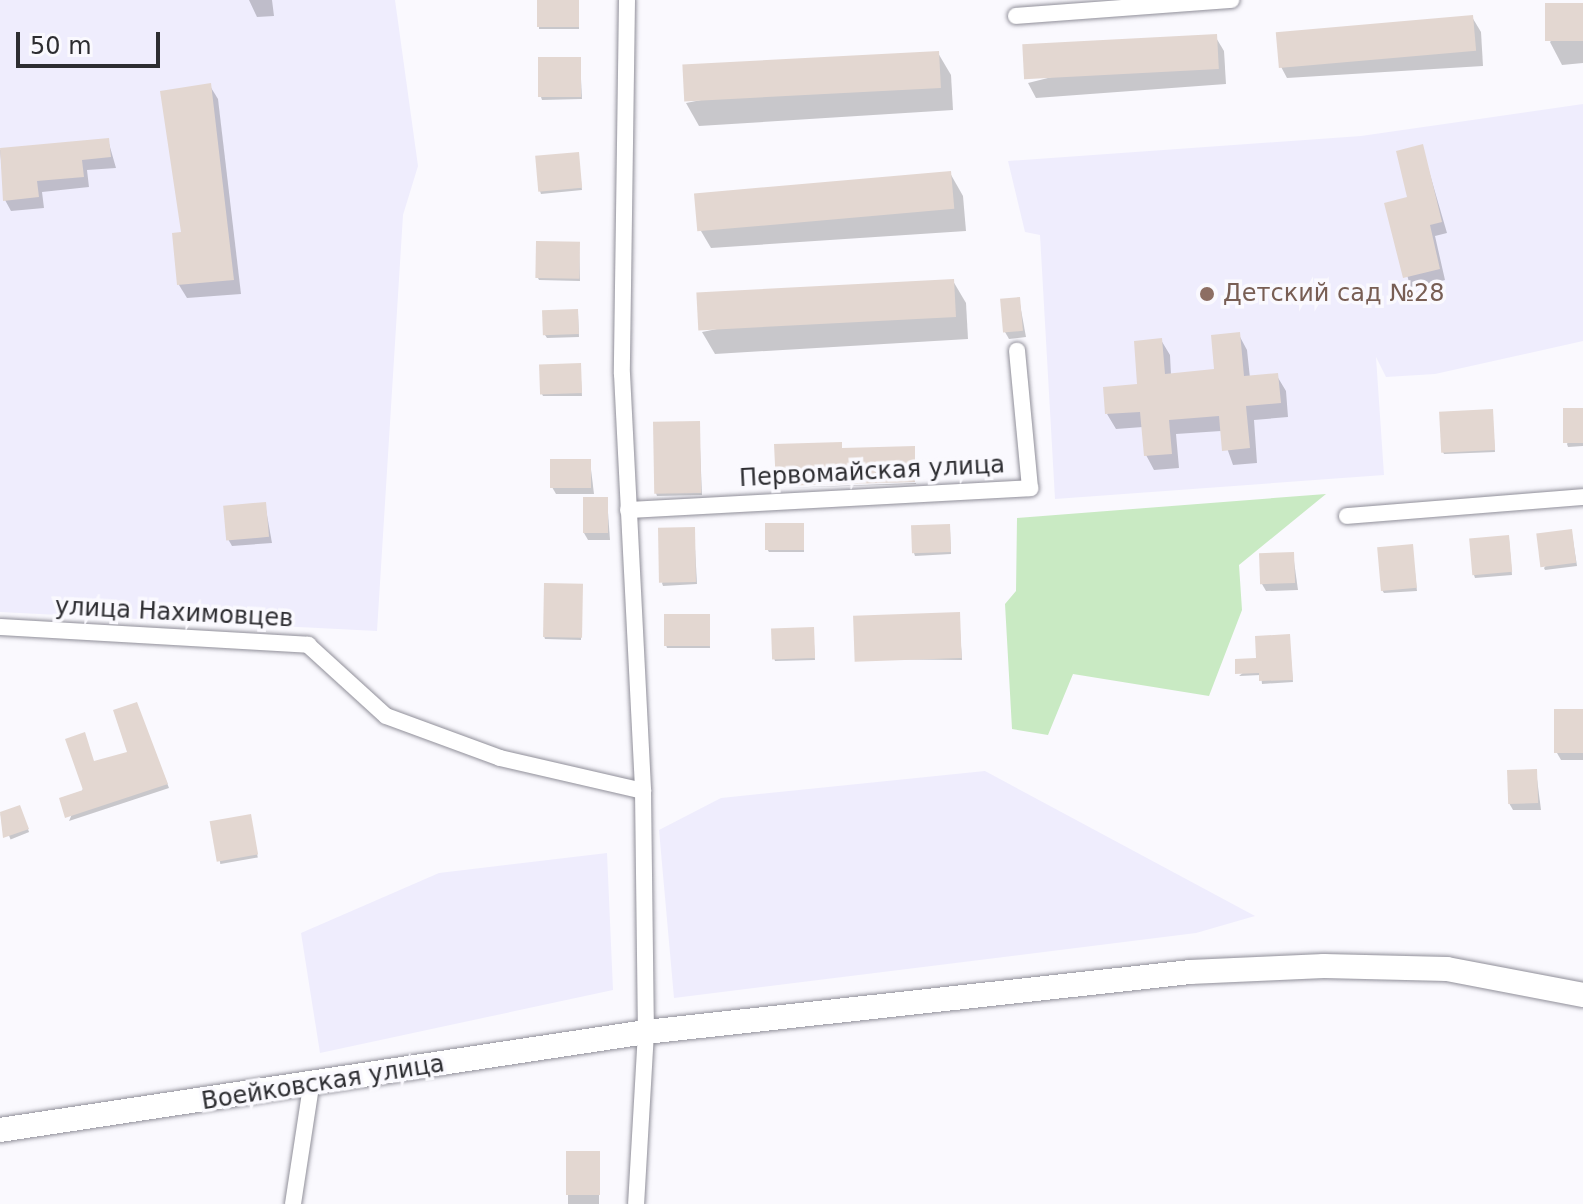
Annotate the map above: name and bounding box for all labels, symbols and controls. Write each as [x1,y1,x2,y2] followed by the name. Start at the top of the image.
[20,16,164,66] scale bar
[30,32,92,60] text: 50 m
[1223,280,1445,308] place label: Детский сад №28
[1198,285,1216,303] marker: Детский сад №28
[738,451,1006,493] street label: Первомайская улица
[54,592,294,634] street label: улица Нахимовцев
[200,1050,446,1116] street label: Воейковская улица

